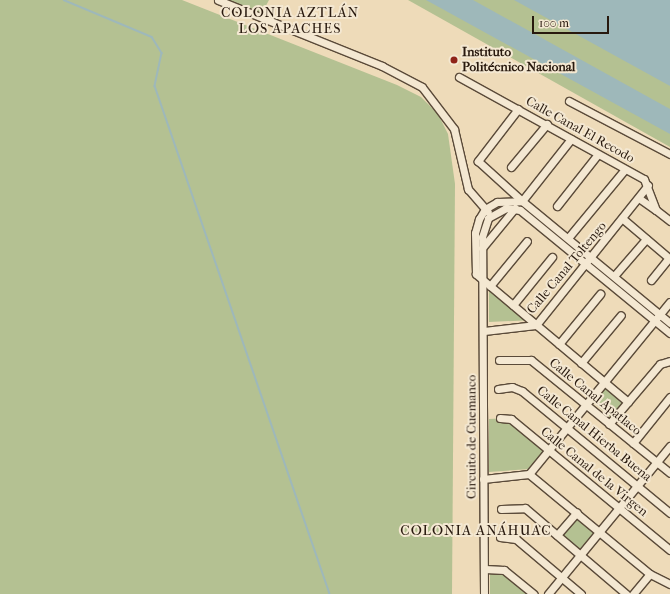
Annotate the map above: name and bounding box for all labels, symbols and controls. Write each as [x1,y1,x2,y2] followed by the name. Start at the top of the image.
[221,5,359,38] district label: COLONIA AZTLÁN LOS APACHES
[534,8,611,34] scale bar
[539,16,569,30] text: 100 m
[462,45,575,76] place label: Instituto Politécnico Nacional
[449,55,459,65] marker: Instituto Politécnico Nacional
[523,94,637,166] street label: Calle Canal El Recodo
[524,219,610,317] street label: Calle Canal Toltengo
[546,355,644,439] street label: Calle Canal Apatlaco
[464,375,480,499] street label: Circuito de Cuemanco
[533,383,655,485] street label: Calle Canal Hierba Buena
[537,424,651,520] street label: Calle Canal de la Virgen
[400,523,552,539] district label: COLONIA ANÁHUAC

